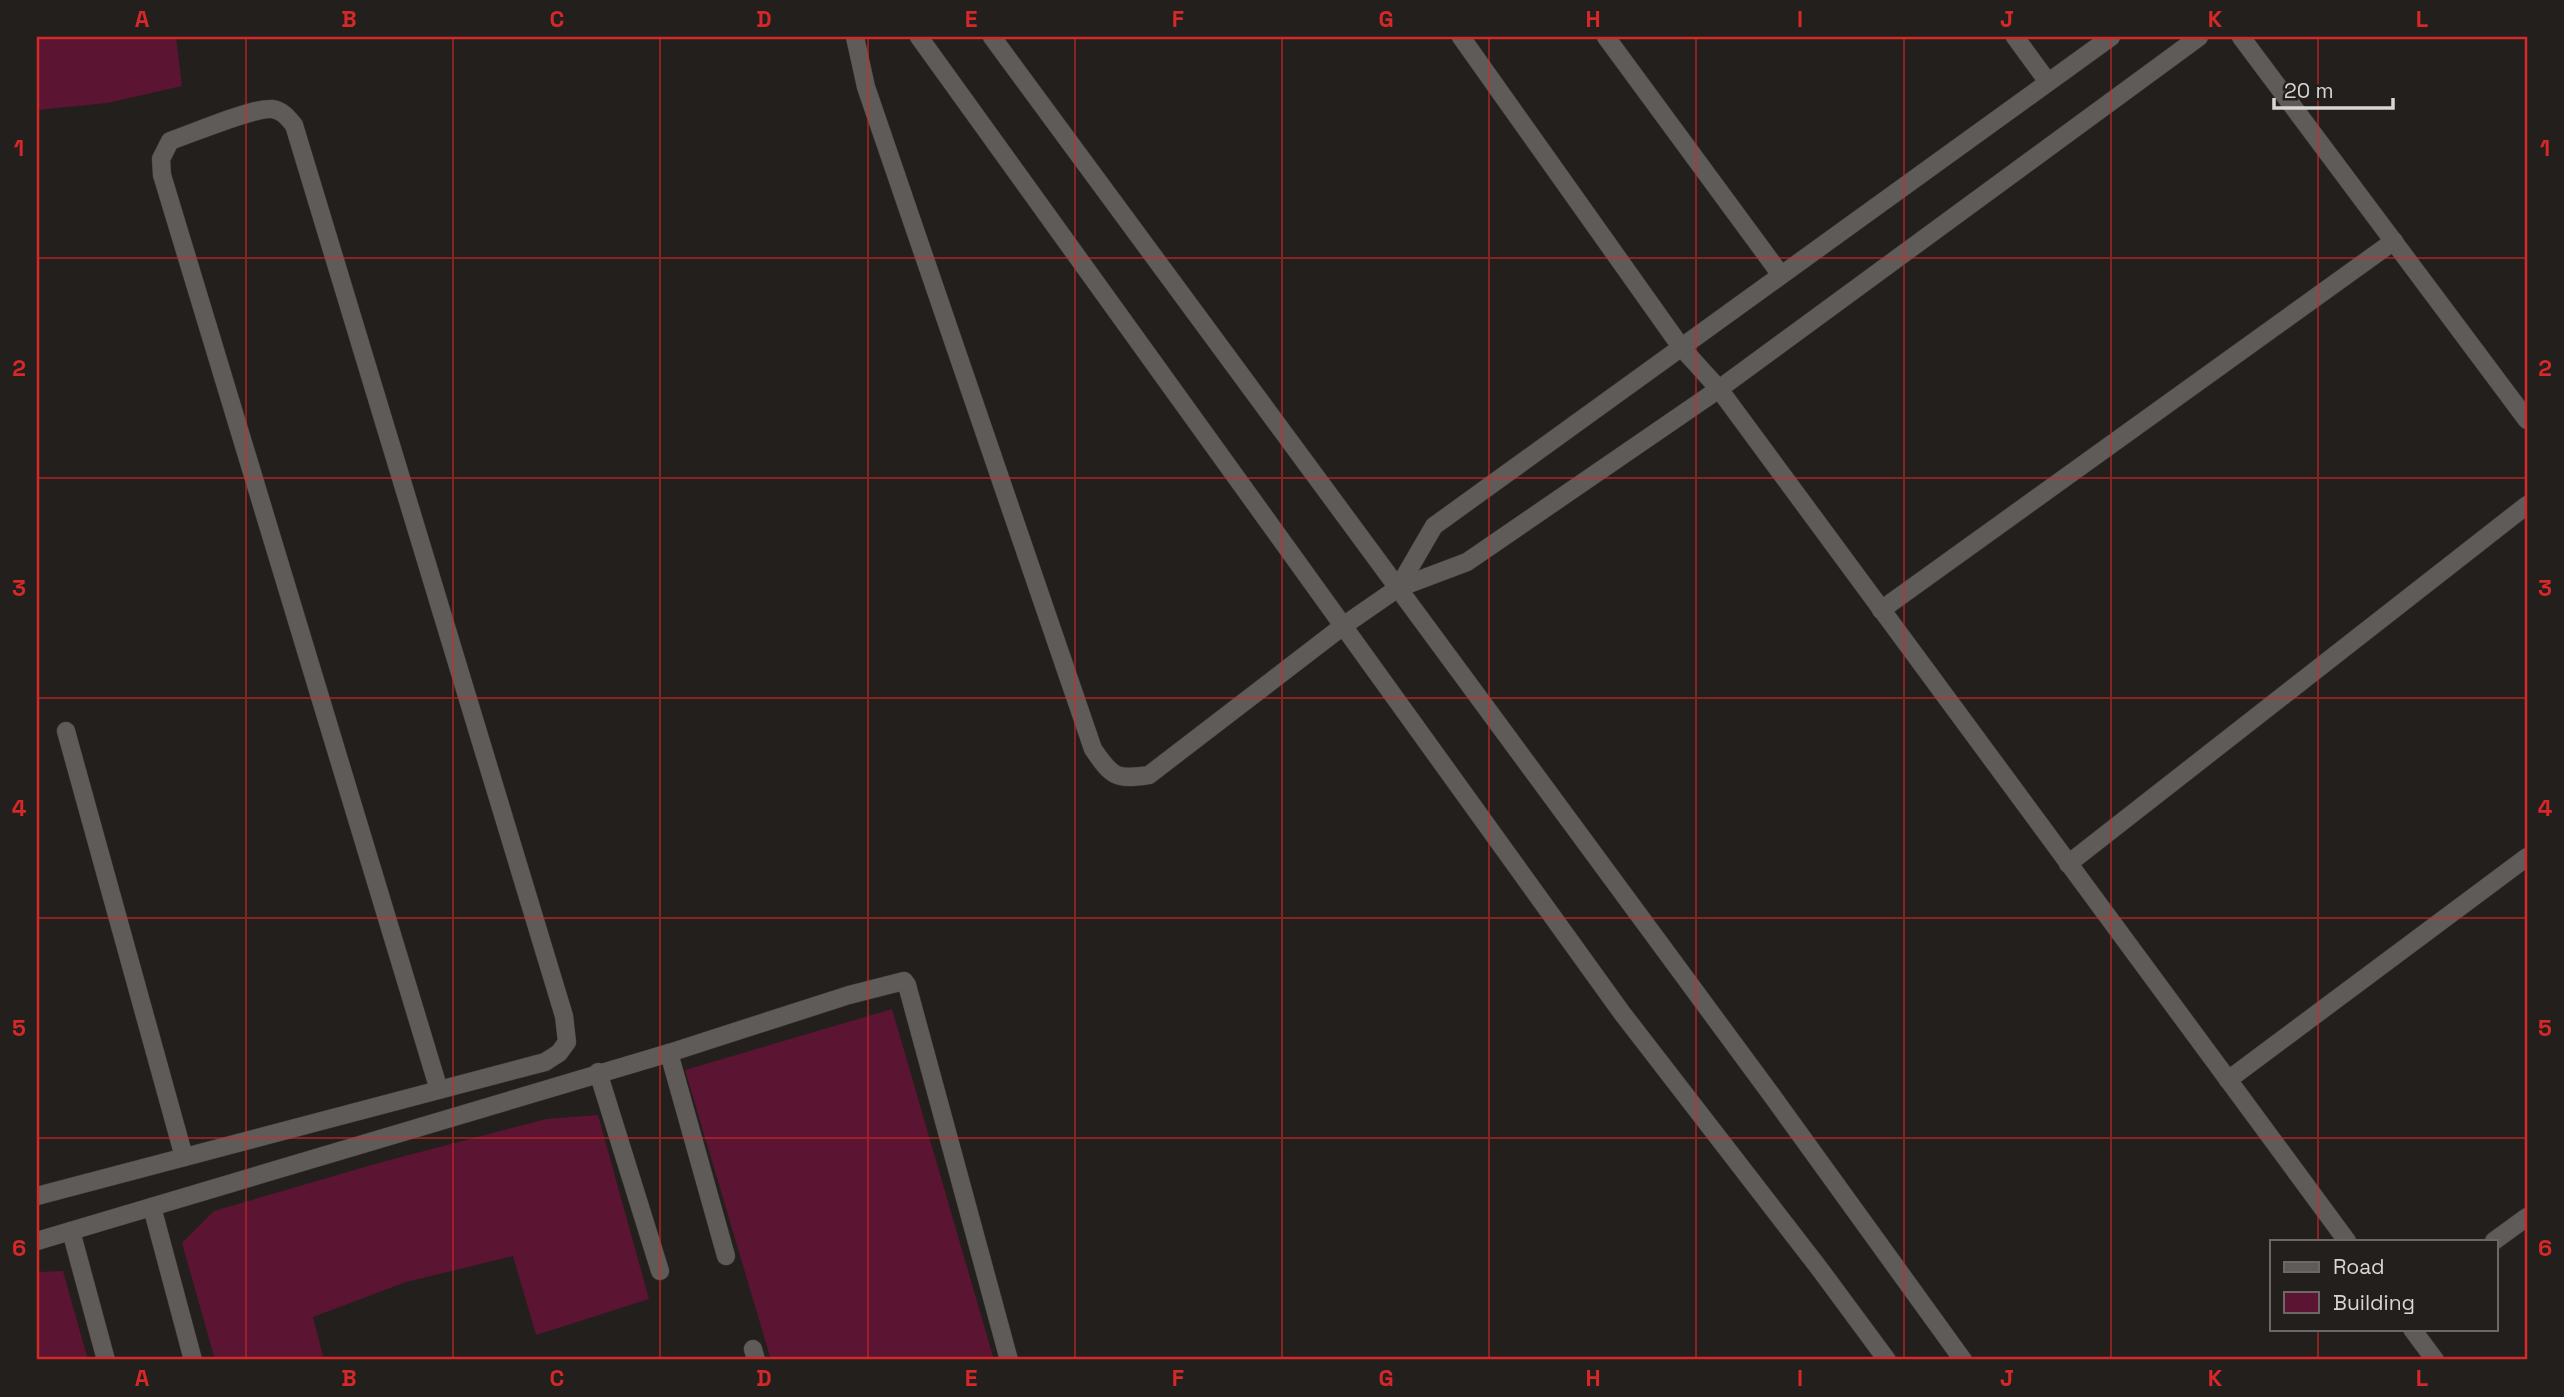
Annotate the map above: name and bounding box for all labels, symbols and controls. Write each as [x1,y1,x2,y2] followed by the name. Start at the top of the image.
[135,4,150,34] text: A
[341,4,357,34] text: B
[550,4,564,34] text: C
[756,4,772,34] text: D
[965,4,977,34] text: E
[1172,4,1184,34] text: F
[1378,4,1394,34] text: G
[1585,4,1601,34] text: H
[1797,4,1803,34] text: I
[2000,4,2014,34] text: J
[2208,4,2223,34] text: K
[2416,4,2428,34] text: L
[2274,66,2392,110] scale bar
[2284,77,2334,104] text: 20 m
[14,133,24,163] text: 1
[2540,133,2550,163] text: 1
[12,353,26,383] text: 2
[2538,353,2552,383] text: 2
[12,573,26,603] text: 3
[2538,573,2552,603] text: 3
[12,793,27,823] text: 4
[2538,793,2553,823] text: 4
[12,1013,26,1043] text: 5
[2538,1013,2552,1043] text: 5
[12,1233,26,1263] text: 6
[2538,1233,2552,1263] text: 6
[2270,1240,2498,1330] legend
[2333,1253,2385,1280] text: Road
[2333,1289,2415,1316] text: Building
[135,1363,150,1393] text: A
[341,1363,357,1393] text: B
[550,1363,564,1393] text: C
[756,1363,772,1393] text: D
[965,1363,977,1393] text: E
[1172,1363,1184,1393] text: F
[1378,1363,1394,1393] text: G
[1585,1363,1601,1393] text: H
[1797,1363,1803,1393] text: I
[2000,1363,2014,1393] text: J
[2208,1363,2223,1393] text: K
[2416,1363,2428,1393] text: L

